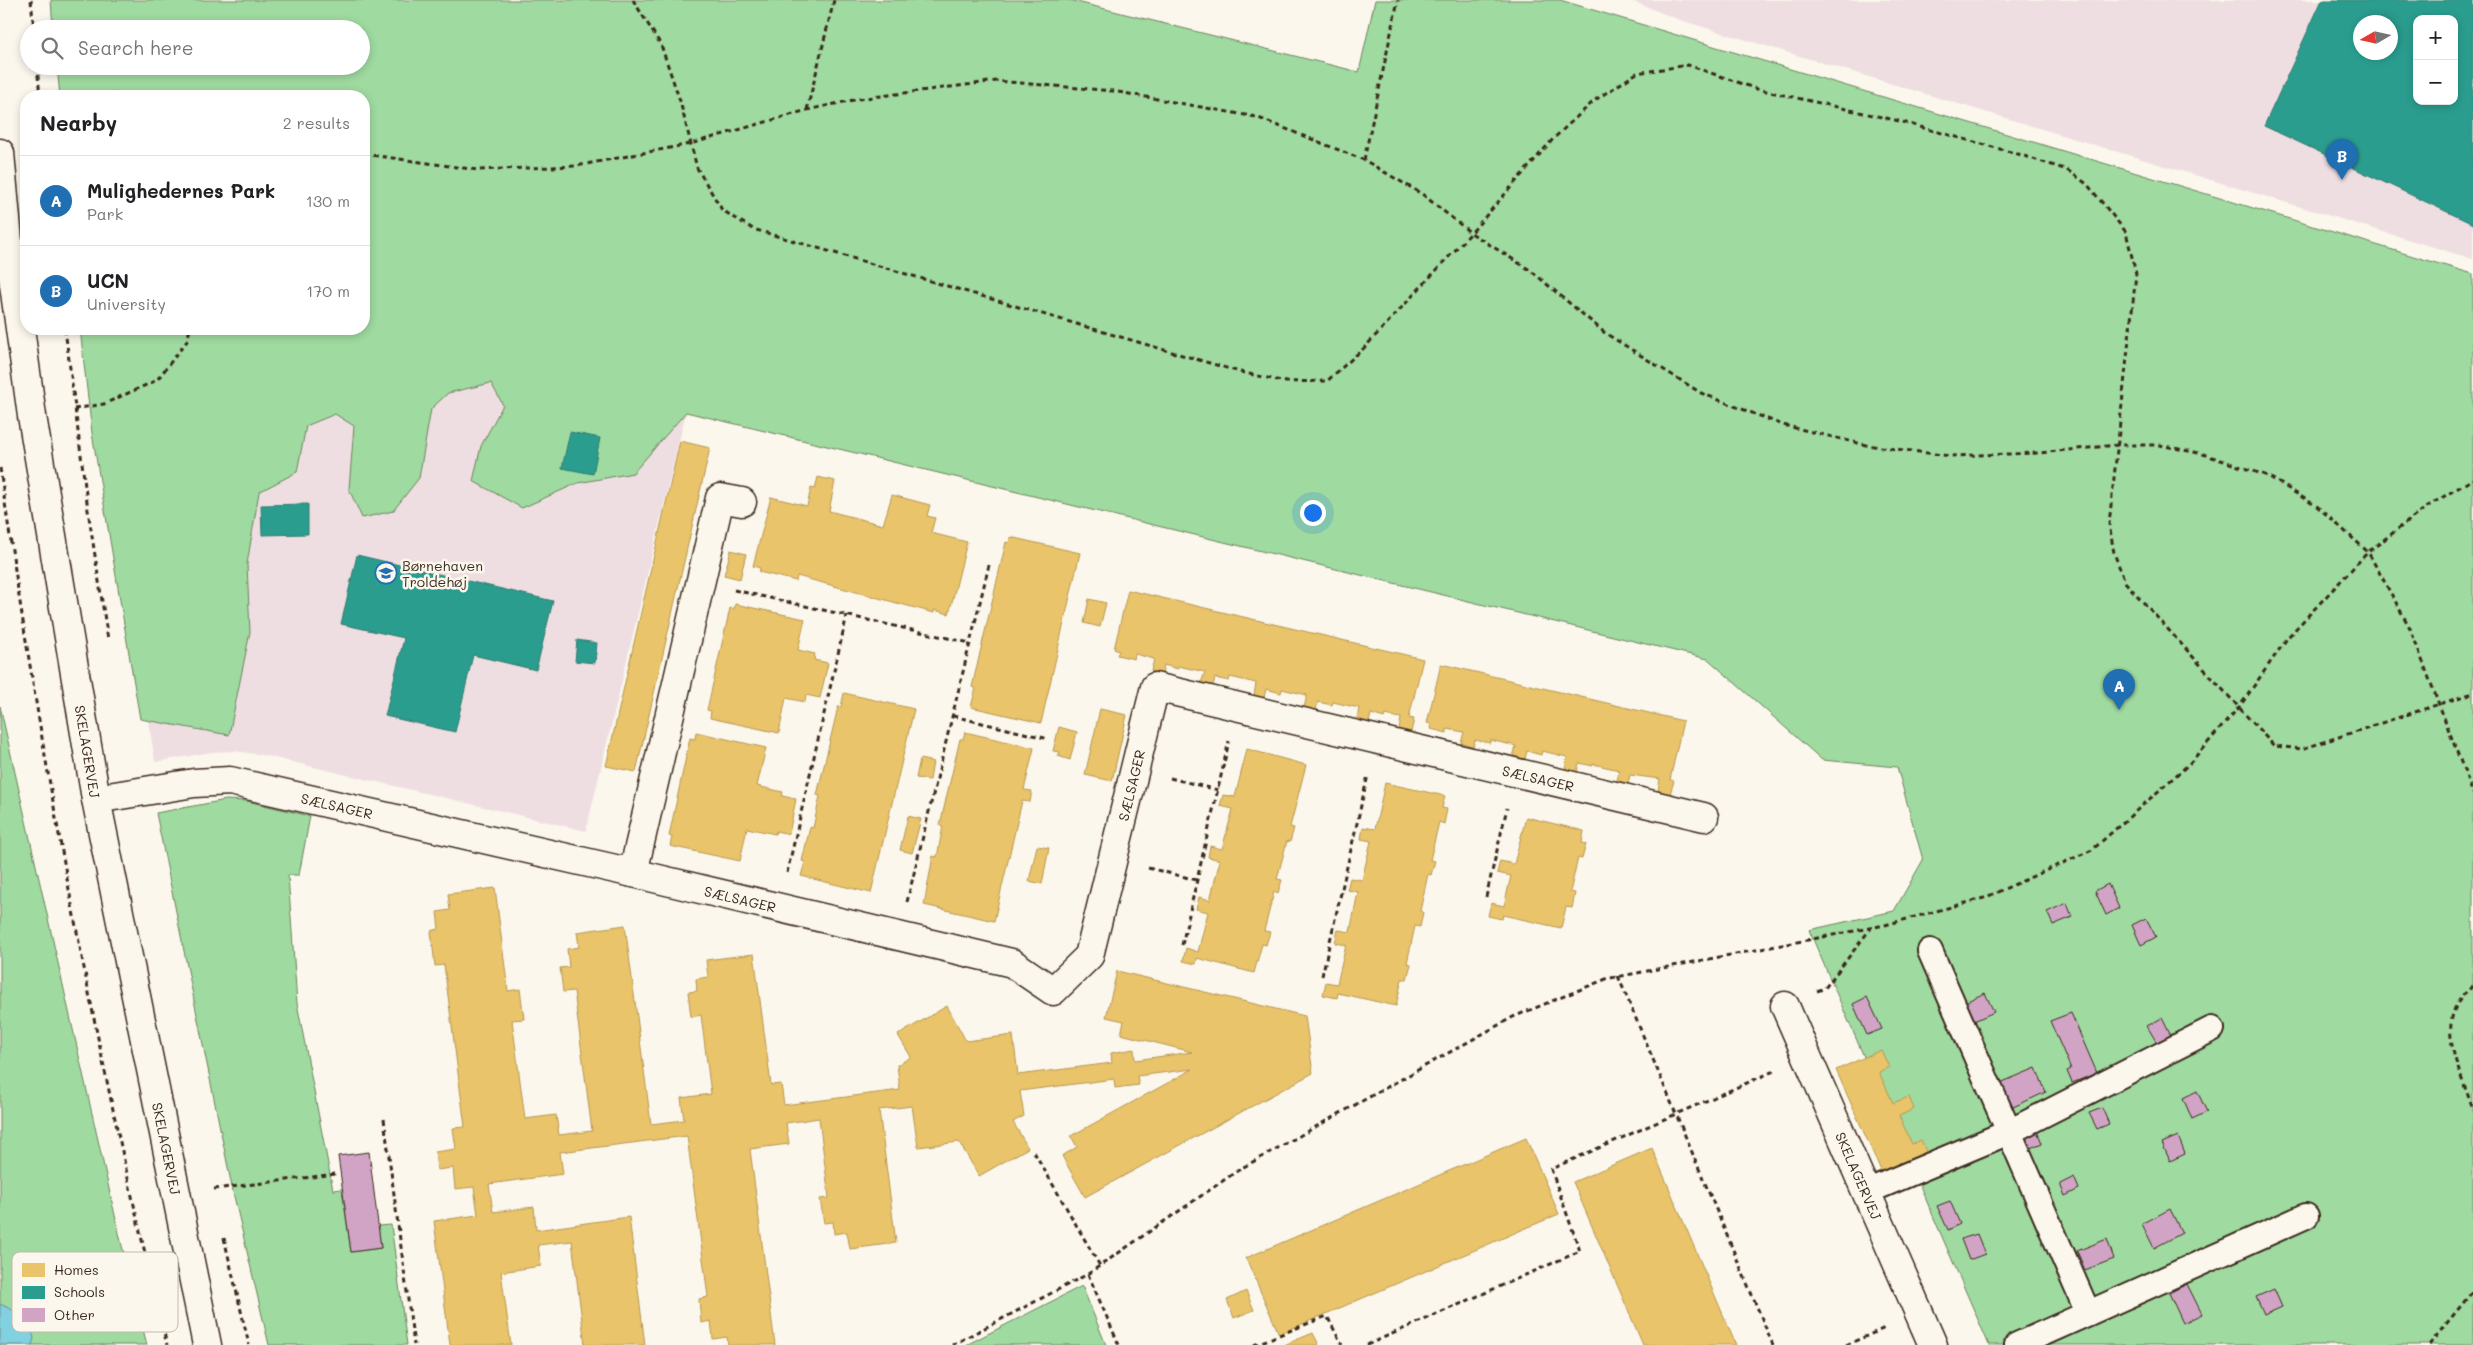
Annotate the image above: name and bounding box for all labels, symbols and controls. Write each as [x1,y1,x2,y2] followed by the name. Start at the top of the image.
[2353,15,2398,60] north arrow
[2413,15,2458,105] map controls
[2413,15,2458,60] button: +
[20,20,370,75] search box
[38,34,66,62] icon: search
[78,35,194,60] text: Search here
[2413,60,2458,105] button: −
[40,109,117,136] text: Nearby
[283,112,350,133] text: 2 results
[2326,139,2358,180] pin: B
[87,178,275,203] text: Mulighedernes Park
[50,190,62,211] text: A
[306,190,350,211] text: 130 m
[87,203,123,224] text: Park
[87,268,129,293] text: UCN
[51,280,61,301] text: B
[306,280,350,301] text: 170 m
[87,293,166,314] text: University
[1300,500,1326,526] your location
[402,556,483,591] place label: Børnehaven Troldehøj
[374,561,398,585] school or university icon: Børnehaven Troldehøj
[2103,669,2135,710] pin: A
[71,704,105,799] street label: SKELAGERVEJ
[1113,747,1149,823] street label: SÆLSAGER
[1501,760,1576,795] street label: SÆLSAGER
[299,788,375,823] street label: SÆLSAGER
[703,881,778,916] street label: SÆLSAGER
[148,1101,186,1197] street label: SKELAGERVEJ
[1832,1129,1887,1223] street label: SKELAGERVEJ
[12,1252,178,1332] legend
[54,1260,99,1279] text: Homes
[54,1282,105,1301] text: Schools
[54,1305,95,1324] text: Other

